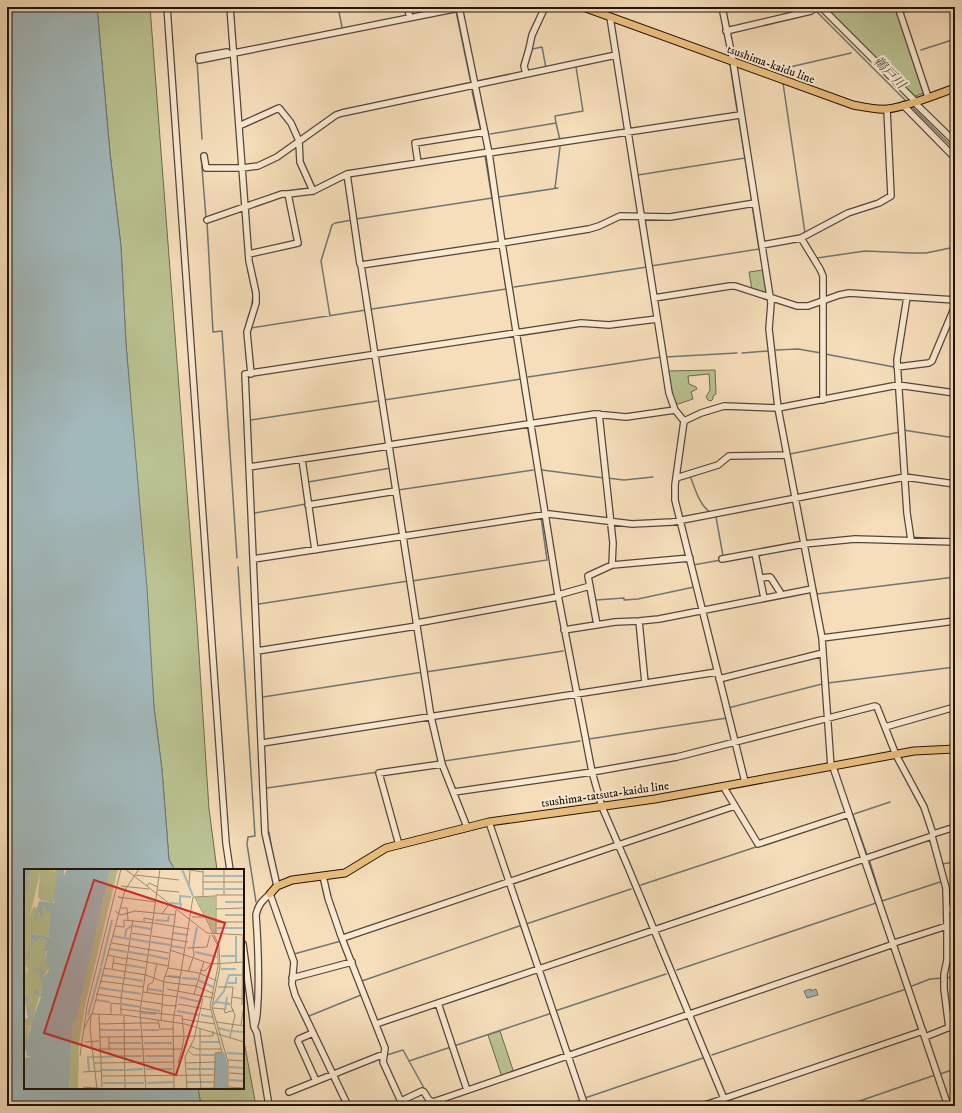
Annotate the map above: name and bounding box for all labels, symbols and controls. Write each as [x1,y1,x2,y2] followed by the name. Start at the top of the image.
[725,42,817,87] street label: tsushima-kaidu line
[870,53,910,94] water label: 鵜戸川
[540,778,670,811] street label: tsushima-tatsuta-kaidu line
[24,869,244,1089] inset map

